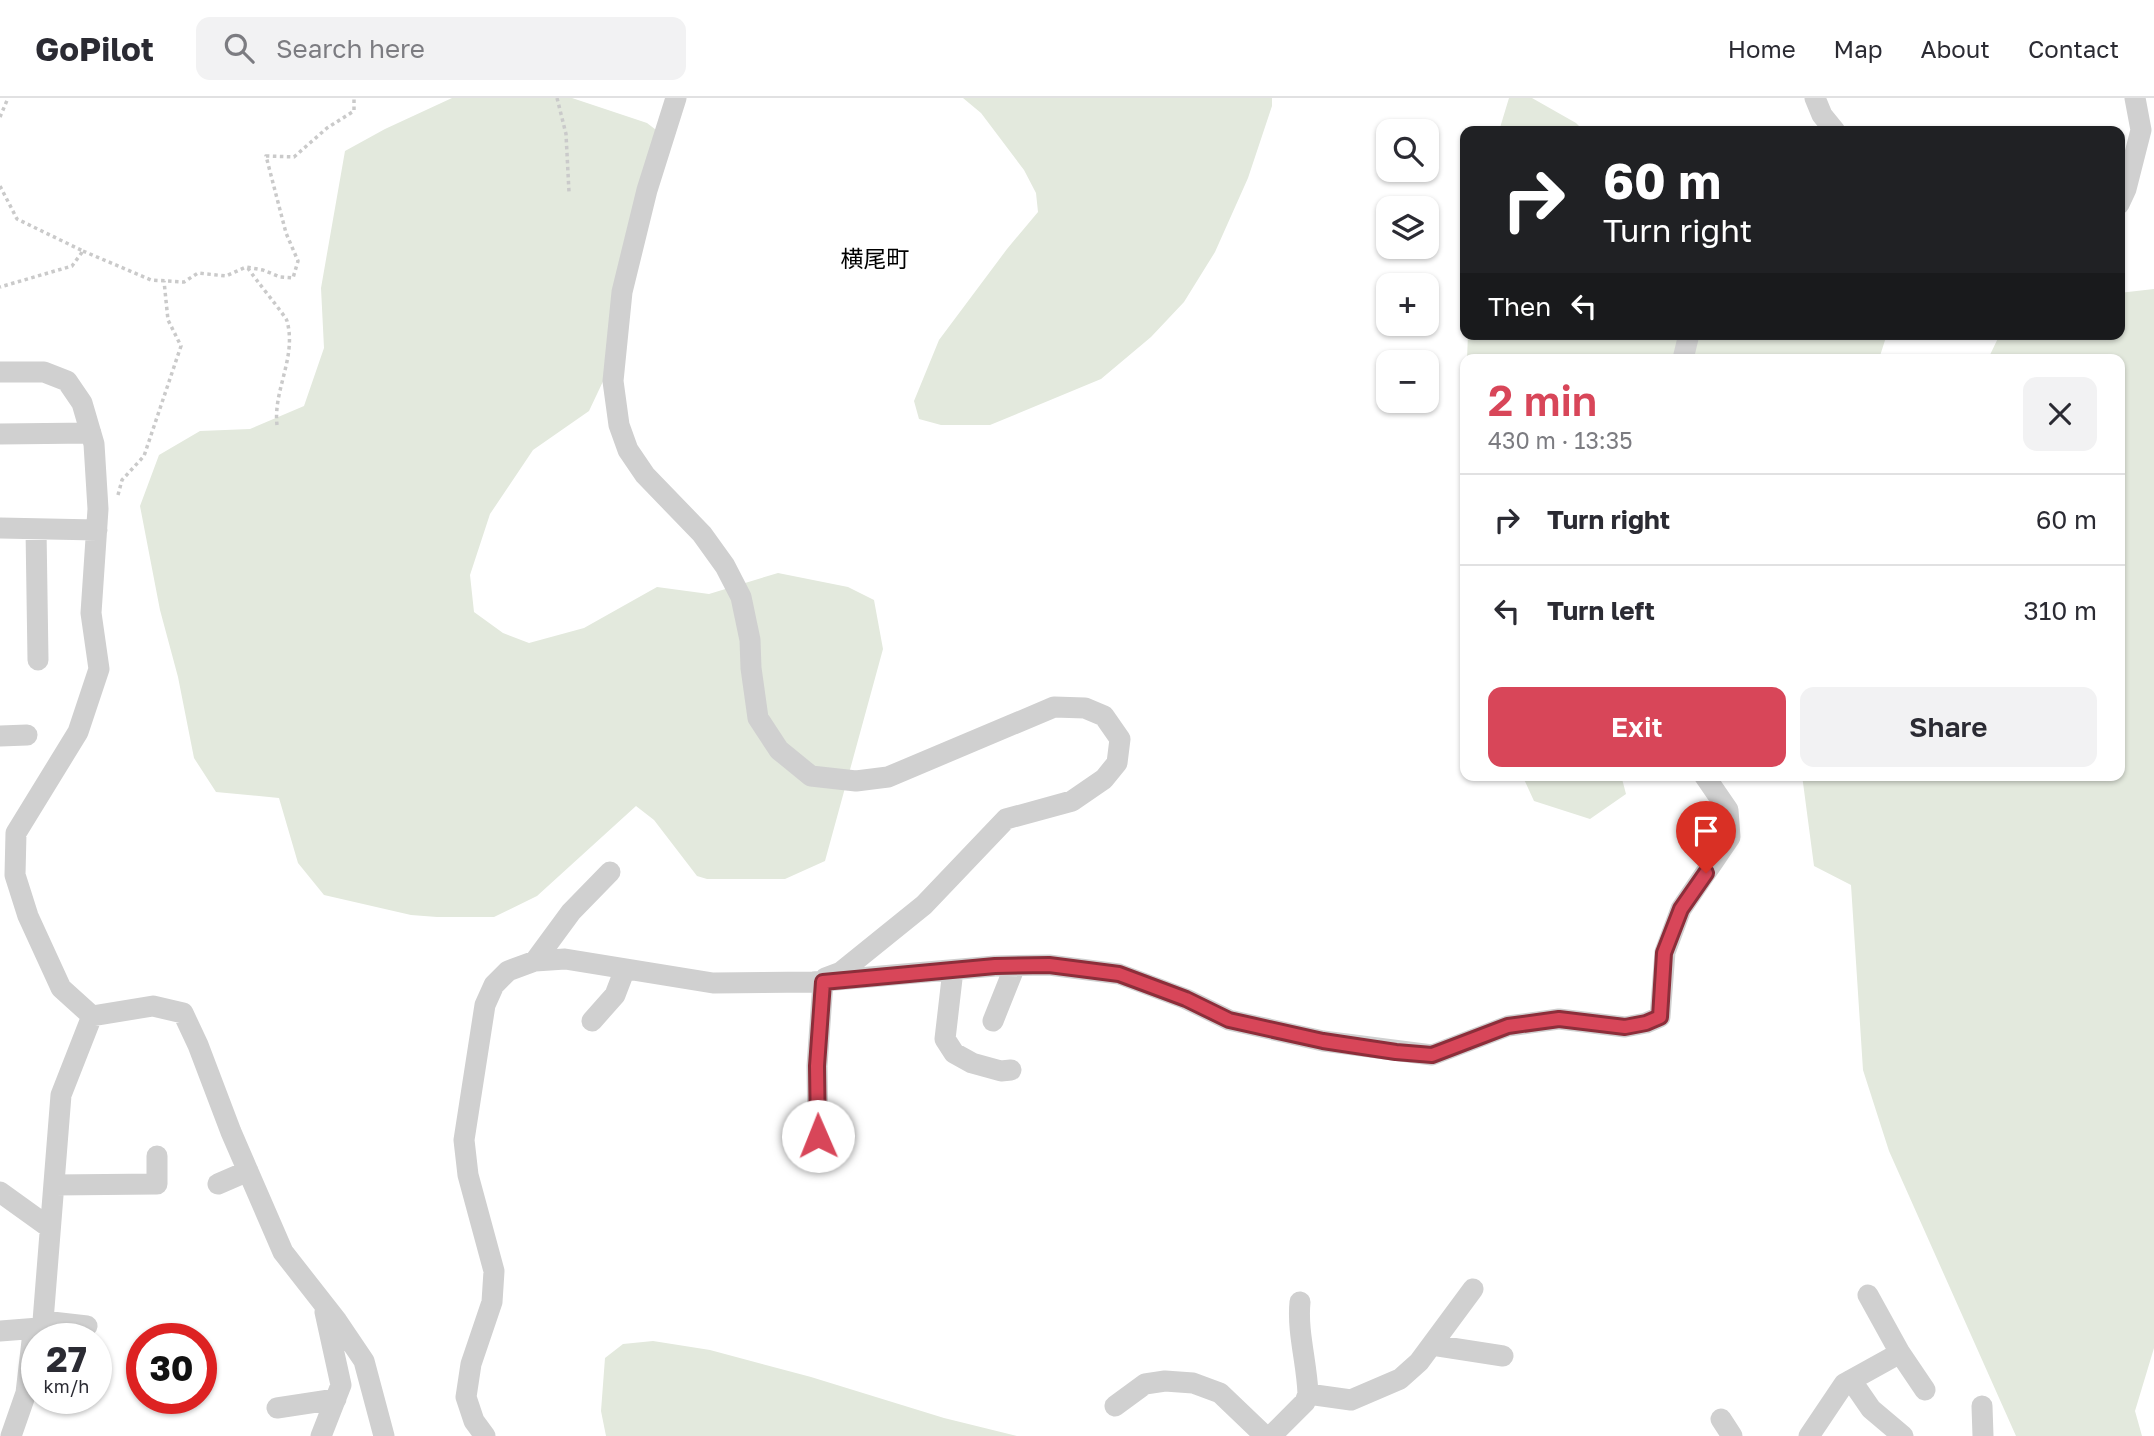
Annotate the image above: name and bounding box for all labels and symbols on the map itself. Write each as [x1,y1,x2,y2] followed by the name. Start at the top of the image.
[841,244,910,272] district label: 横尾町
[1676,801,1736,873] pin
[781,1099,855,1173] position arrow
[126,1323,217,1414] speed limit sign: 30

